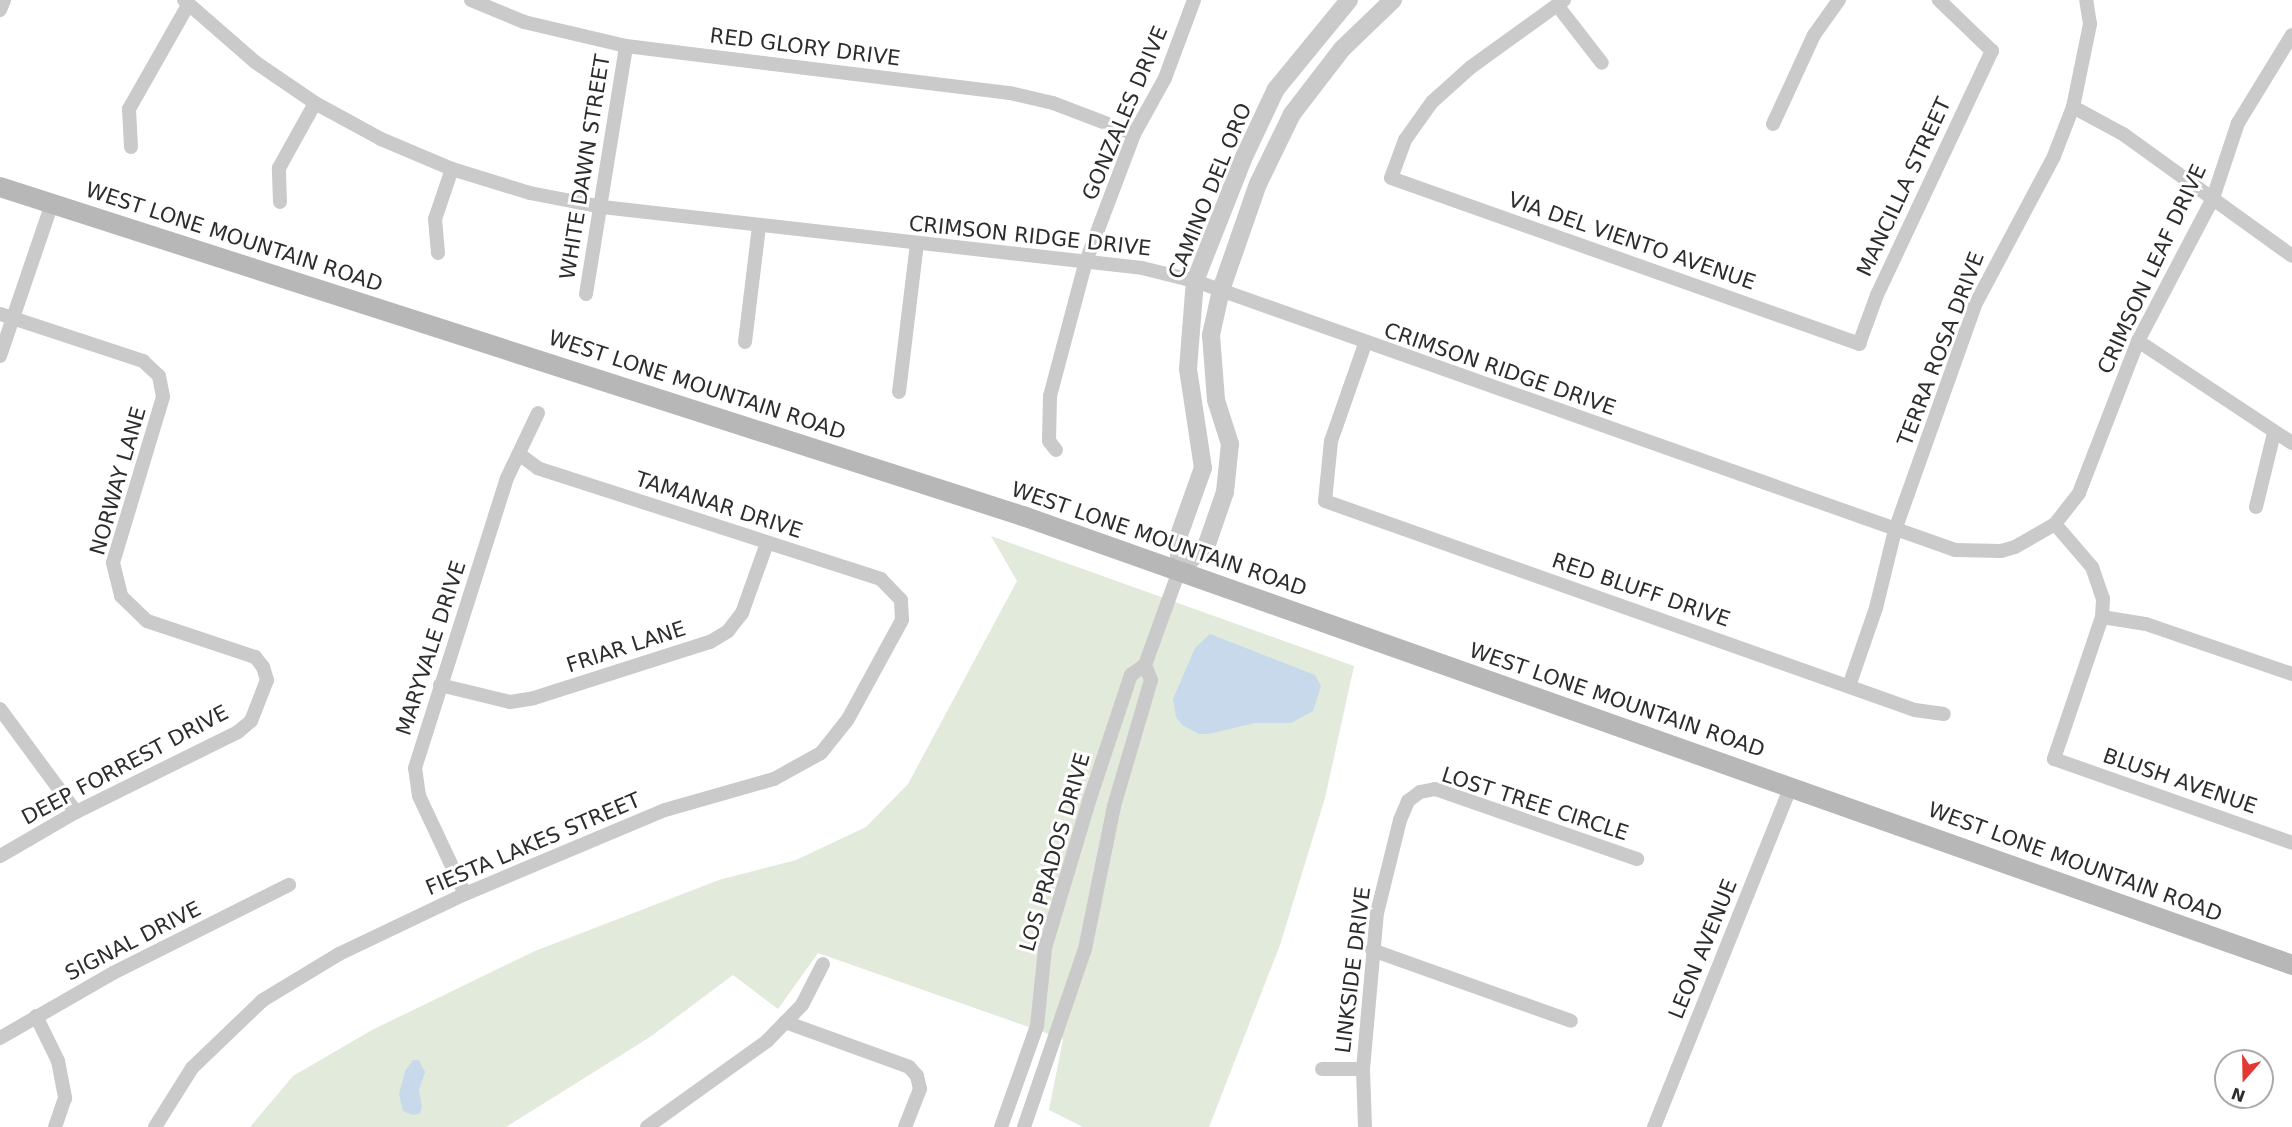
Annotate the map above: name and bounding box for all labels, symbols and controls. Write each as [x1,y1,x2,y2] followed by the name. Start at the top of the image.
[1077,22,1173,204] street label: GONZALES DRIVE
[708,23,902,71] street label: RED GLORY DRIVE
[555,53,615,281] street label: WHITE DAWN STREET
[1852,94,1956,280] street label: MANCILLA STREET
[1163,99,1257,283] street label: CAMINO DEL ORO
[2092,160,2212,378] street label: CRIMSON LEAF DRIVE
[82,177,386,297] street label: WEST LONE MOUNTAIN ROAD
[1505,187,1759,295] street label: VIA DEL VIENTO AVENUE
[908,211,1152,261] street label: CRIMSON RIDGE DRIVE
[1892,248,1990,450] street label: TERRA ROSA DRIVE
[1381,317,1619,421] street label: CRIMSON RIDGE DRIVE
[545,325,849,445] street label: WEST LONE MOUNTAIN ROAD
[85,404,151,558] street label: NORWAY LANE
[632,466,806,544] street label: TAMANAR DRIVE
[1008,476,1310,602] street label: WEST LONE MOUNTAIN ROAD
[1549,548,1733,632] street label: RED BLUFF DRIVE
[391,557,471,739] street label: MARYVALE DRIVE
[563,616,689,678] street label: FRIAR LANE
[1466,637,1768,763] street label: WEST LONE MOUNTAIN ROAD
[17,700,233,830] street label: DEEP FORREST DRIVE
[2100,743,2260,819] street label: BLUSH AVENUE
[1015,750,1095,954] street label: LOS PRADOS DRIVE
[1438,762,1632,846] street label: LOST TREE CIRCLE
[422,787,644,901] street label: FIESTA LAKES STREET
[1924,797,2226,927] street label: WEST LONE MOUNTAIN ROAD
[1663,875,1743,1023] street label: LEON AVENUE
[1330,885,1376,1055] street label: LINKSIDE DRIVE
[61,896,205,986] street label: SIGNAL DRIVE
[2214,1049,2274,1109] north arrow
[2229,1083,2248,1106] text: N

